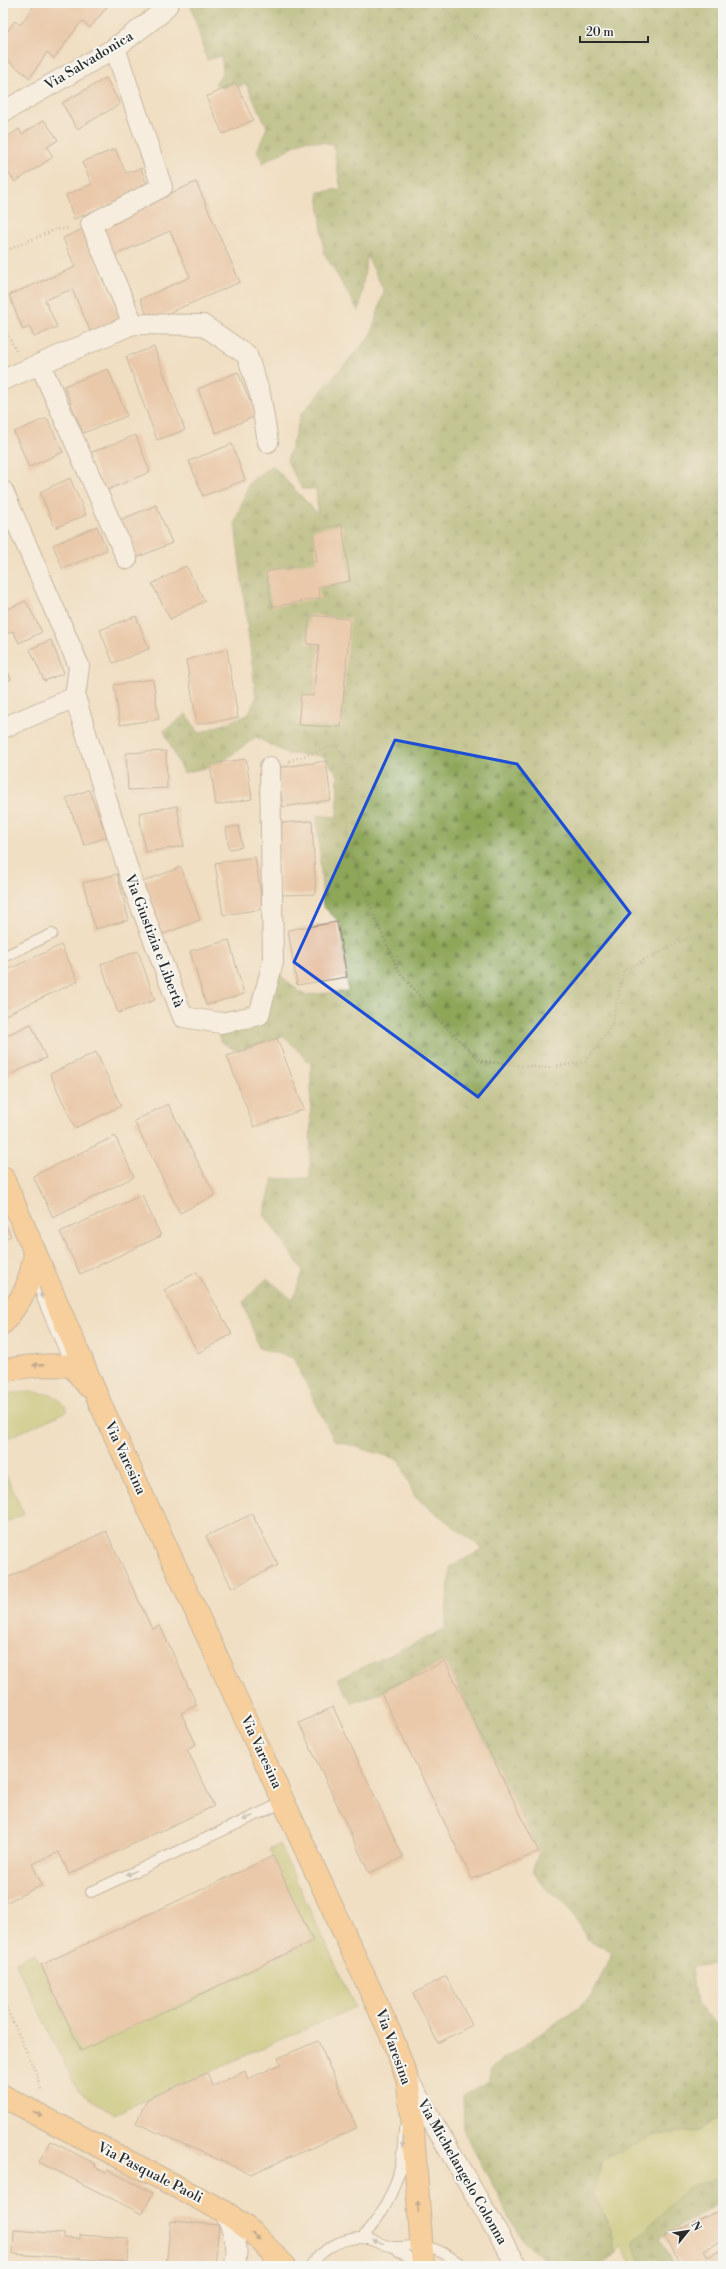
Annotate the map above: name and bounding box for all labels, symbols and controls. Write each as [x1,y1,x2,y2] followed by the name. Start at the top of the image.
[580,18,648,44] scale bar
[586,25,614,40] text: 20 m
[41,27,137,95] street label: Via Salvadonica
[120,871,188,1011] street label: Via Giustizia e Libertà
[39,1287,45,1299] one-way arrow
[32,1361,44,1368] one-way arrow
[100,1418,150,1498] street label: Via Varesina
[236,1712,286,1792] street label: Via Varesina
[243,1815,254,1821] one-way arrow
[125,1870,136,1876] one-way arrow
[371,2006,415,2088] street label: Via Varesina
[412,2095,512,2249] street label: Via Michelangelo Colonna
[32,2111,43,2118] one-way arrow
[399,2136,406,2148] one-way arrow
[93,2138,206,2208] street label: Via Pasquale Paoli
[415,2201,422,2213] one-way arrow
[668,2211,708,2251] north arrow
[688,2219,704,2234] text: N
[251,2231,261,2241] one-way arrow
[372,2239,384,2245] one-way arrow

